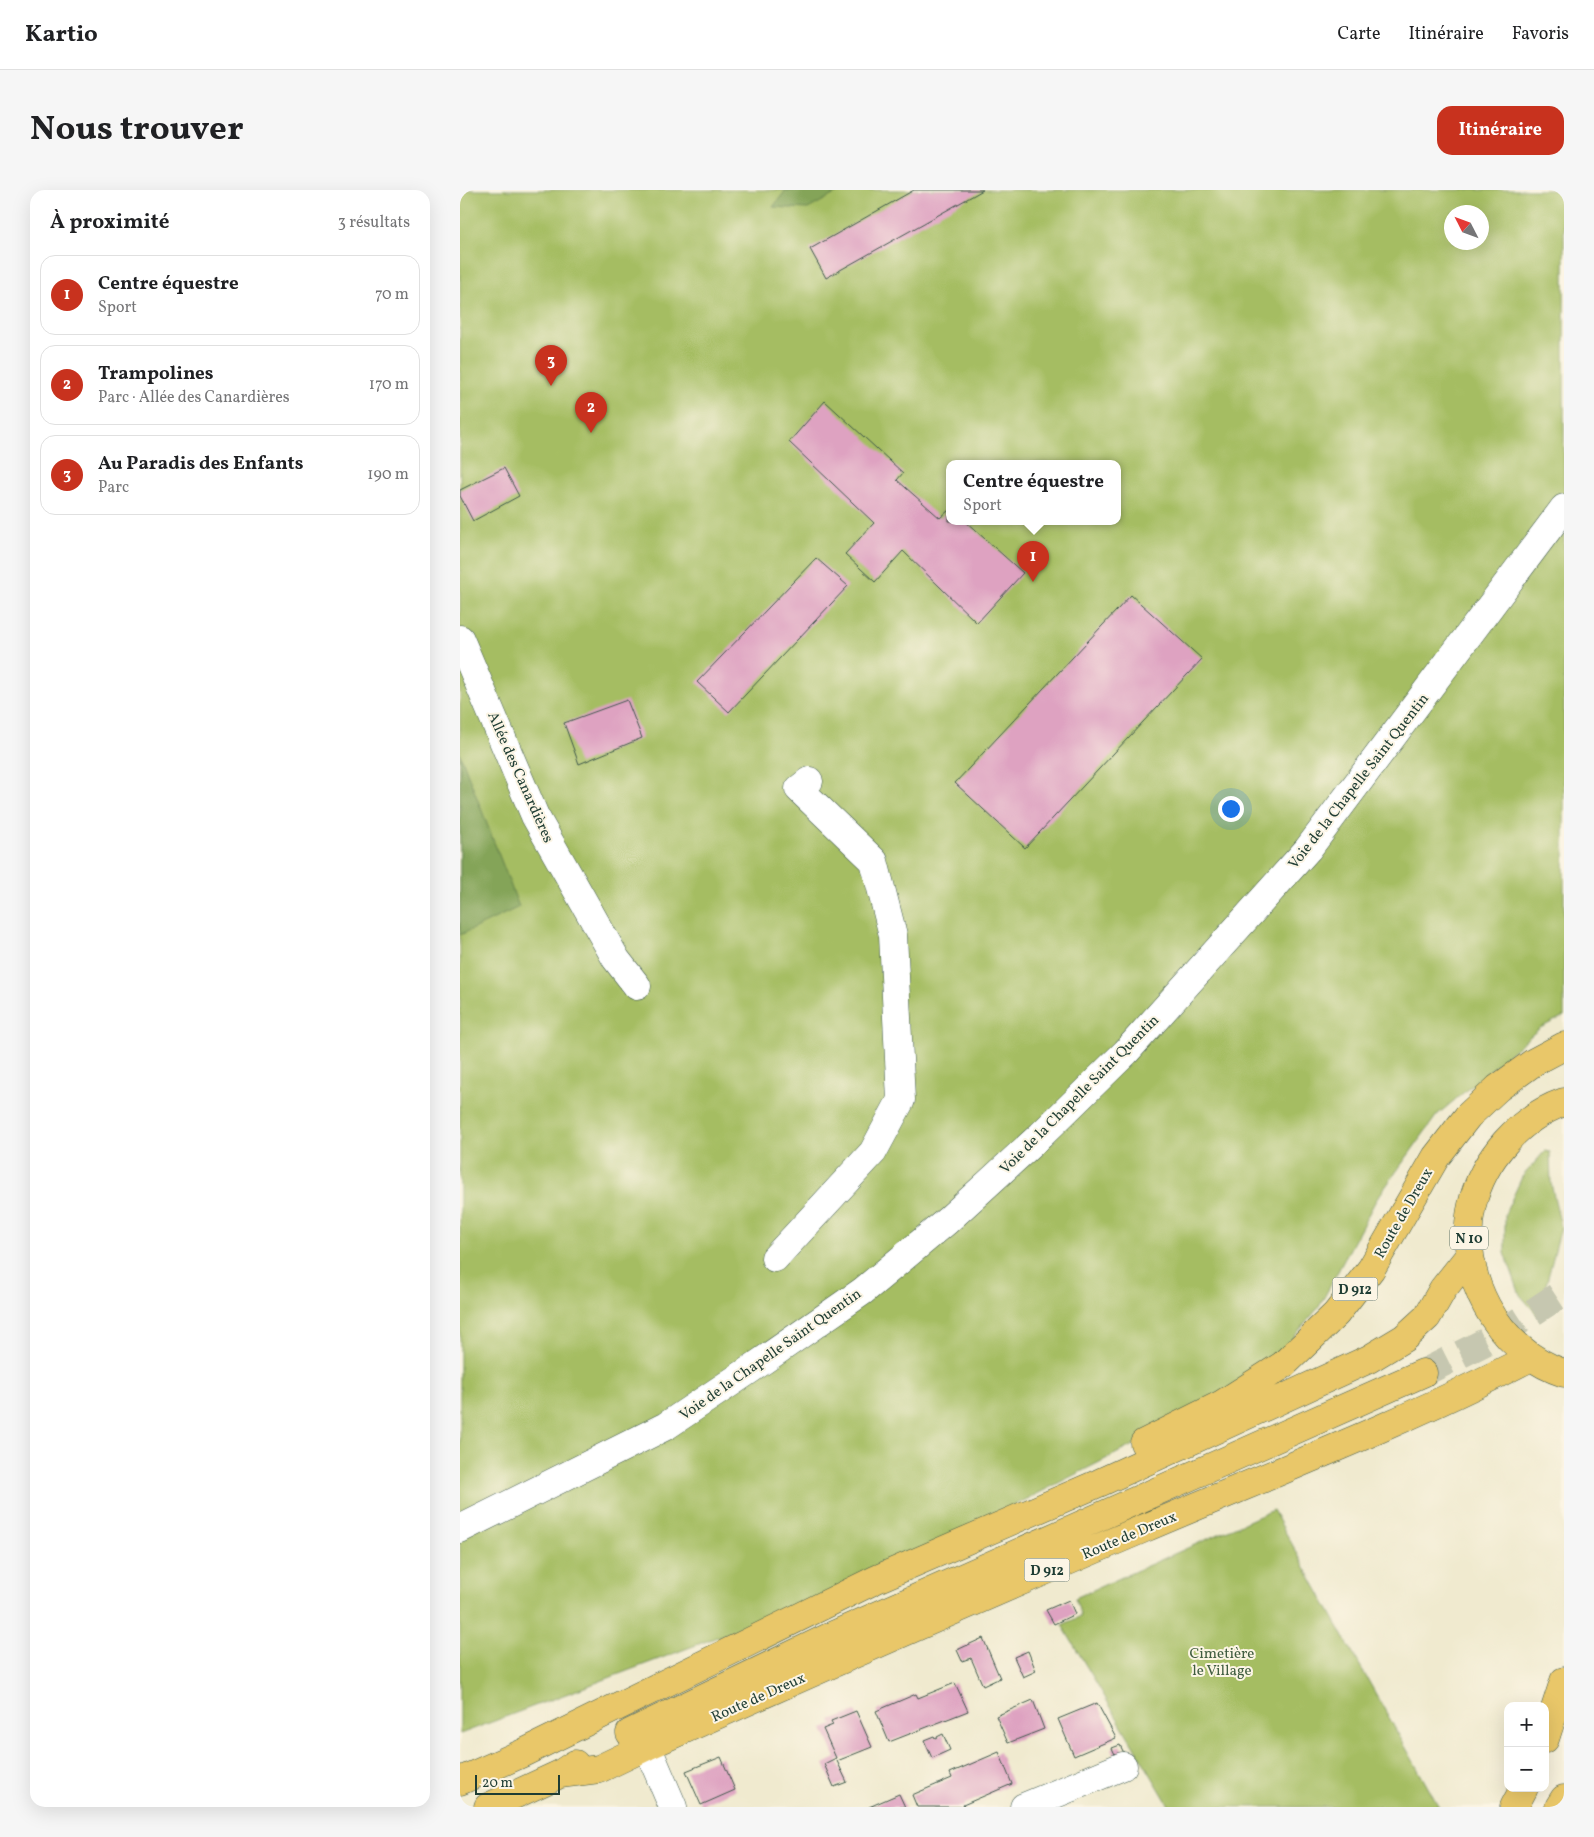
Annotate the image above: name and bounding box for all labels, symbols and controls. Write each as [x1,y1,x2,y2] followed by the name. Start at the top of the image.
[25,18,98,52] text: Kartio
[1337,22,1380,47] text: Carte
[1408,22,1484,47] text: Itinéraire
[1512,22,1569,47] text: Favoris
[30,106,244,154] text: Nous trouver
[1437,106,1564,155] button: Itinéraire
[1444,205,1489,250] north arrow
[50,208,169,237] text: À proximité
[338,212,410,234] text: 3 résultats
[98,271,239,297] text: Centre équestre
[64,284,70,306] text: 1
[375,284,409,306] text: 70 m
[98,297,137,319] text: Sport
[535,345,567,386] pin: 3
[98,361,214,387] text: Trampolines
[63,374,71,396] text: 2
[369,374,409,396] text: 170 m
[98,387,290,409] text: Parc · Allée des Canardières
[575,392,607,433] pin: 2
[98,451,303,477] text: Au Paradis des Enfants
[946,460,1121,525] popup
[63,464,71,486] text: 3
[367,464,409,486] text: 190 m
[963,469,1104,495] text: Centre équestre
[98,477,129,499] text: Parc
[963,495,1002,517] text: Sport
[1017,541,1049,582] pin: 1
[1284,690,1434,874] street label: Voie de la Chapelle Saint Quentin
[481,709,558,847] street label: Allée des Canardières
[1218,796,1244,822] your location
[996,1011,1164,1179] street label: Voie de la Chapelle Saint Quentin
[1370,1165,1439,1263] street label: Route de Dreux
[1450,1226,1488,1250] road number: N 10
[1332,1278,1378,1300] road number: D 912
[676,1284,866,1426] street label: Voie de la Chapelle Saint Quentin
[1079,1507,1180,1566] street label: Route de Dreux
[1024,1558,1070,1582] road number: D 912
[1190,1644,1254,1682] park label: Cimetière le Village
[708,1668,809,1728] street label: Route de Dreux
[1504,1702,1549,1792] map controls
[1504,1702,1549,1747] button: +
[1504,1747,1549,1792] button: −
[475,1772,560,1795] scale bar
[482,1774,513,1793] text: 20 m

